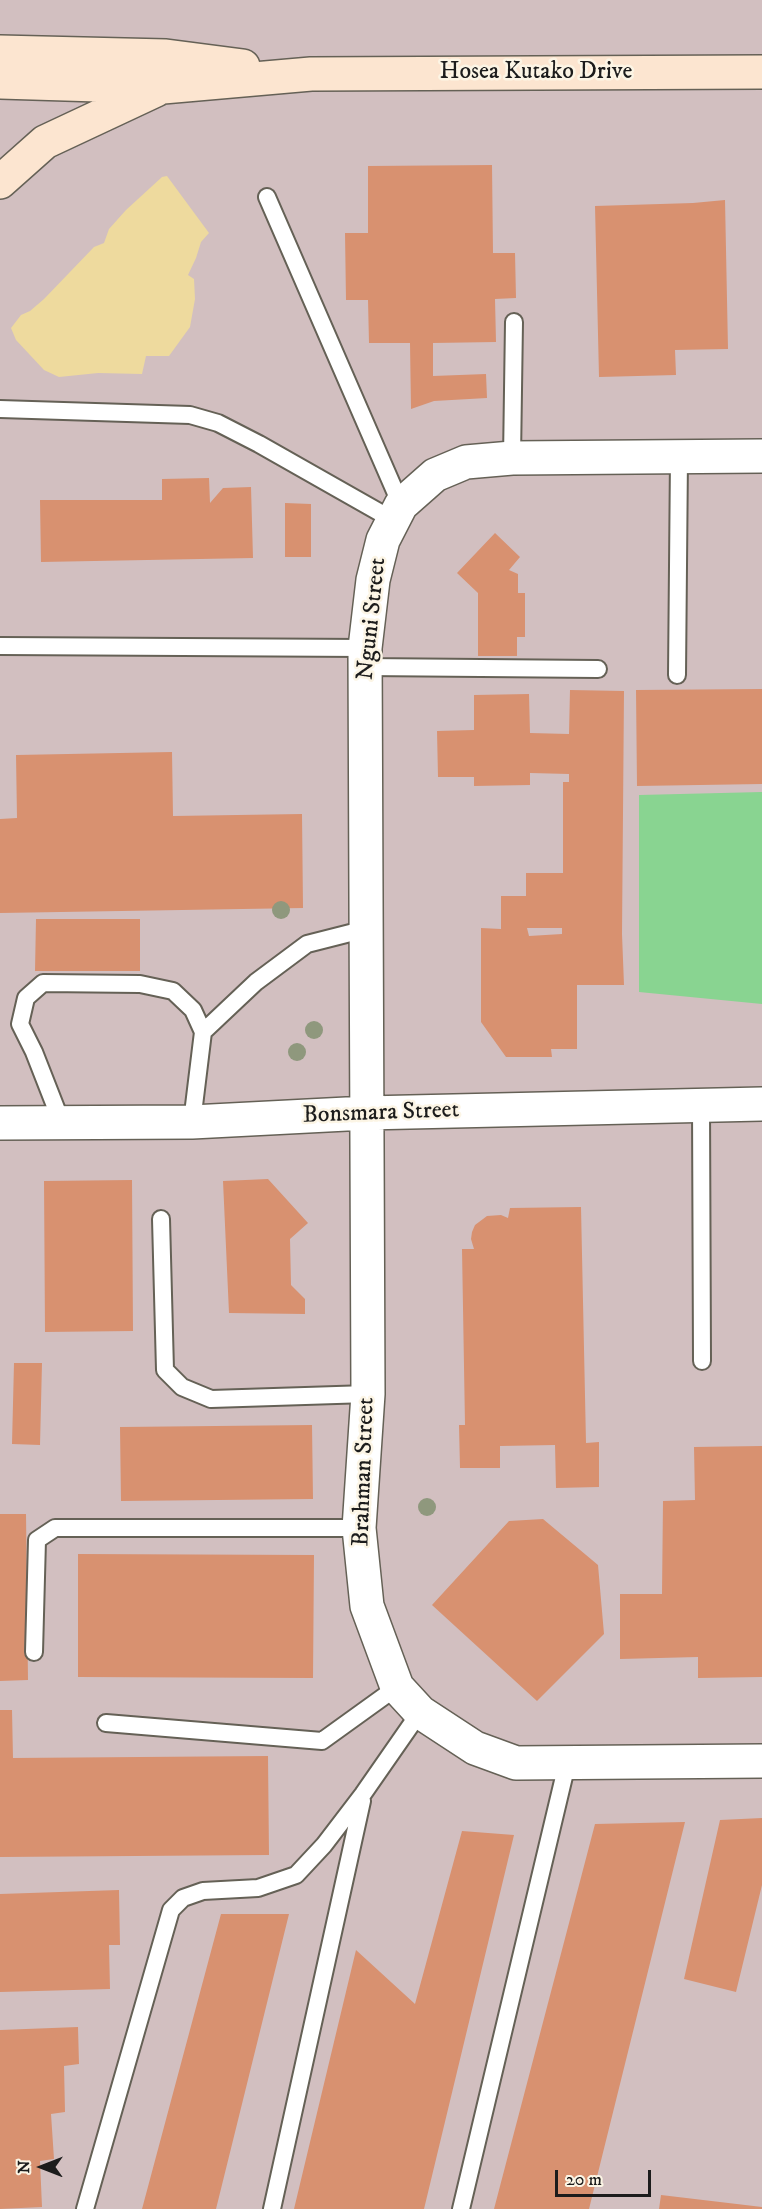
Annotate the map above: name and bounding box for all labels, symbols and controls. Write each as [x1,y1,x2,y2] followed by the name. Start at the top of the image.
[440,59,632,87] street label: Hosea Kutako Drive
[352,556,394,682] street label: Nguni Street
[302,1097,460,1131] street label: Bonsmara Street
[348,1397,382,1547] street label: Brahman Street
[12,2137,72,2197] north arrow
[558,2158,654,2196] scale bar
[14,2160,34,2174] text: N
[566,2169,602,2191] text: 20 m

